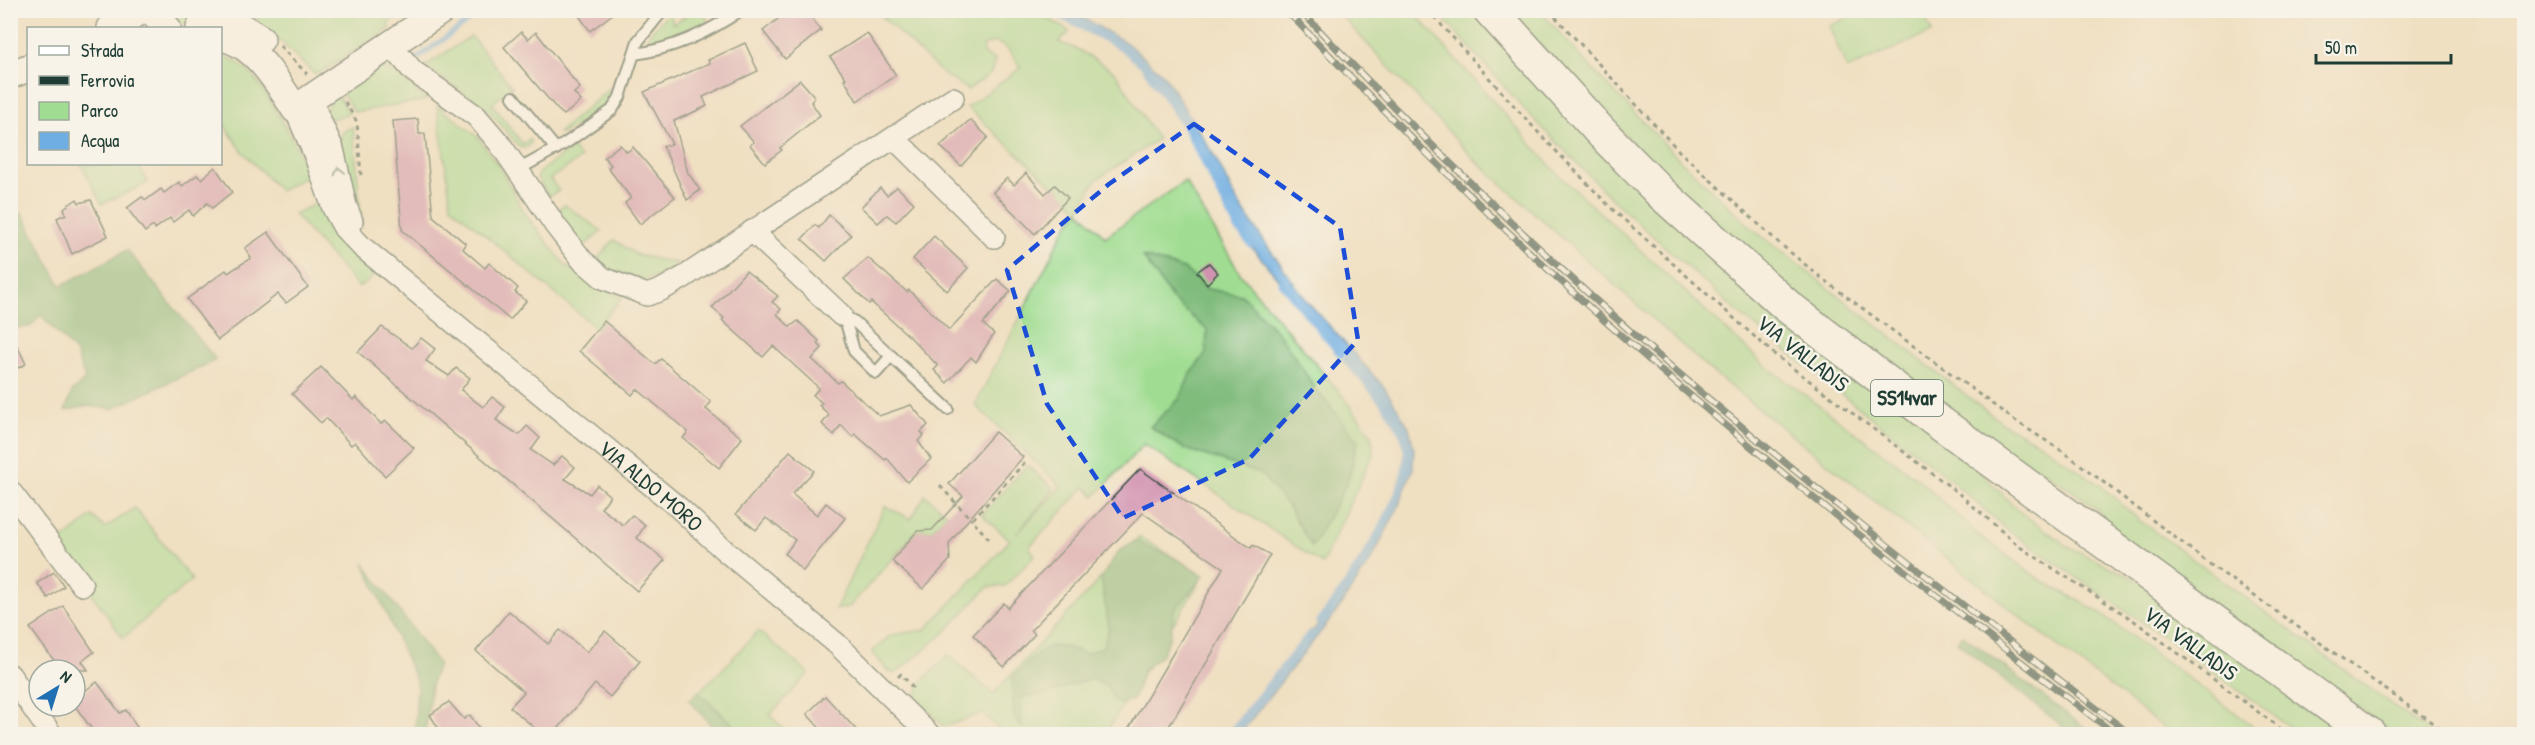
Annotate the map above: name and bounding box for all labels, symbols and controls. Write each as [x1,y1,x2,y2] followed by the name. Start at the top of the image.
[27,27,222,165] legend
[2316,27,2451,65] scale bar
[2325,35,2357,60] text: 50 m
[81,38,124,63] text: Strada
[80,68,134,93] text: Ferrovia
[81,98,118,123] text: Parco
[81,128,119,153] text: Acqua
[333,166,346,176] one-way arrow
[1751,308,1855,398] street label: VIA VALLADIS
[1871,380,1943,416] road number: SS14var
[593,433,710,538] street label: VIA ALDO MORO
[2138,599,2244,687] street label: VIA VALLADIS
[27,658,87,718] north arrow
[56,665,77,688] text: N

